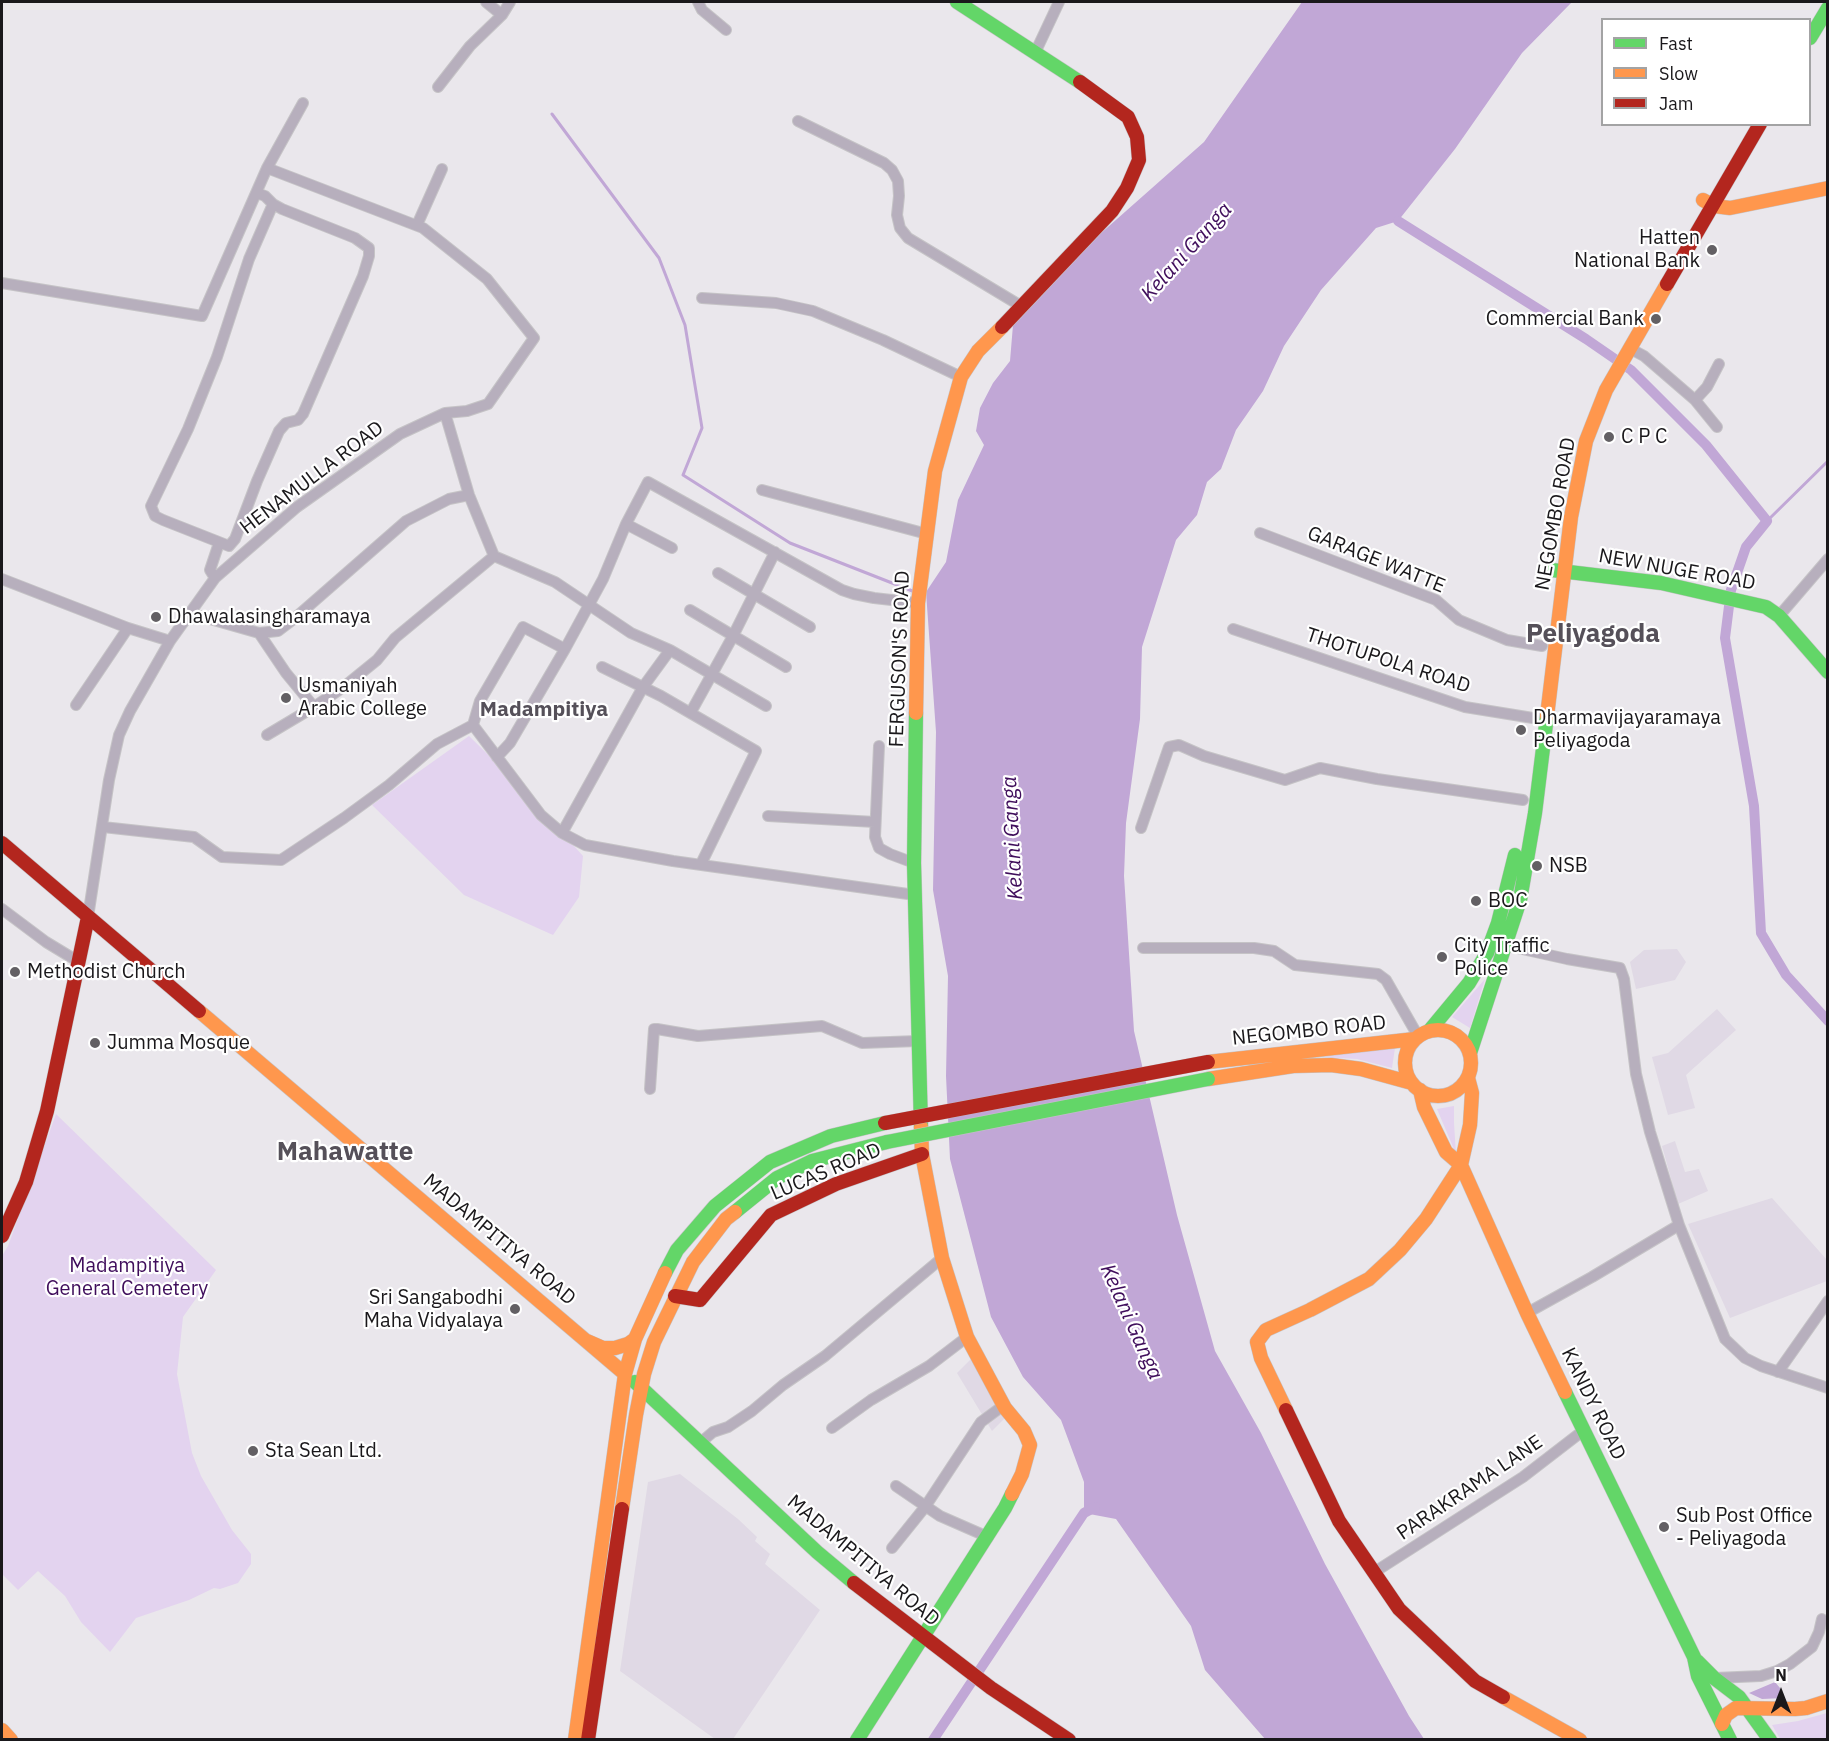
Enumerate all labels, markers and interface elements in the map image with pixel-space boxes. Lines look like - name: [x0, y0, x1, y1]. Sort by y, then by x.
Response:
- legend: [1601, 18, 1811, 126]
- text: Fast: [1659, 32, 1693, 55]
- text: Slow: [1659, 62, 1698, 85]
- text: Jam: [1659, 92, 1694, 115]
- water label: Kelani Ganga: [1136, 198, 1238, 306]
- place label: Hatten National Bank: [1574, 226, 1700, 273]
- marker: Hatten National Bank: [1705, 243, 1719, 257]
- place label: Commercial Bank: [1486, 307, 1644, 331]
- marker: Commercial Bank: [1649, 312, 1663, 326]
- street label: HENAMULLA ROAD: [236, 416, 388, 540]
- place label: C P C: [1621, 425, 1667, 449]
- marker: C P C: [1602, 430, 1616, 444]
- street label: NEGOMBO ROAD: [1531, 436, 1581, 592]
- street label: GARAGE WATTE: [1304, 521, 1448, 599]
- street label: NEW NUGE ROAD: [1597, 544, 1757, 596]
- street label: FERGUSON'S ROAD: [885, 570, 915, 748]
- place label: Dhawalasingharamaya: [168, 605, 370, 629]
- marker: Dhawalasingharamaya: [149, 610, 163, 624]
- district label: Peliyagoda: [1526, 618, 1660, 650]
- street label: THOTUPOLA ROAD: [1303, 623, 1473, 699]
- place label: Usmaniyah Arabic College: [298, 674, 427, 721]
- marker: Usmaniyah Arabic College: [279, 691, 293, 705]
- district label: Madampitiya: [480, 697, 608, 723]
- place label: Dharmavijayaramaya Peliyagoda: [1533, 706, 1721, 753]
- marker: Dharmavijayaramaya Peliyagoda: [1514, 723, 1528, 737]
- water label: Kelani Ganga: [997, 775, 1029, 901]
- place label: NSB: [1549, 854, 1588, 878]
- marker: NSB: [1530, 859, 1544, 873]
- place label: BOC: [1488, 889, 1528, 913]
- marker: BOC: [1469, 894, 1483, 908]
- place label: City Traffic Police: [1454, 934, 1549, 981]
- marker: City Traffic Police: [1435, 950, 1449, 964]
- place label: Methodist Church: [27, 960, 186, 984]
- marker: Methodist Church: [8, 965, 22, 979]
- street label: NEGOMBO ROAD: [1231, 1011, 1387, 1051]
- place label: Jumma Mosque: [107, 1031, 250, 1055]
- marker: Jumma Mosque: [88, 1036, 102, 1050]
- district label: Mahawatte: [277, 1136, 413, 1168]
- street label: LUCAS ROAD: [767, 1138, 885, 1206]
- street label: MADAMPITIYA ROAD: [418, 1169, 580, 1311]
- park label: Madampitiya General Cemetery: [46, 1254, 208, 1301]
- water label: Kelani Ganga: [1094, 1260, 1168, 1384]
- place label: Sri Sangabodhi Maha Vidyalaya: [364, 1286, 503, 1333]
- marker: Sri Sangabodhi Maha Vidyalaya: [508, 1302, 522, 1316]
- street label: KANDY ROAD: [1556, 1344, 1630, 1464]
- street label: PARAKRAMA LANE: [1393, 1430, 1547, 1546]
- place label: Sta Sean Ltd.: [265, 1439, 382, 1463]
- marker: Sta Sean Ltd.: [246, 1444, 260, 1458]
- street label: MADAMPITIYA ROAD: [782, 1490, 944, 1632]
- place label: Sub Post Office - Peliyagoda: [1676, 1504, 1812, 1551]
- marker: Sub Post Office - Peliyagoda: [1657, 1520, 1671, 1534]
- north arrow: [1751, 1663, 1811, 1723]
- text: N: [1775, 1665, 1787, 1685]

